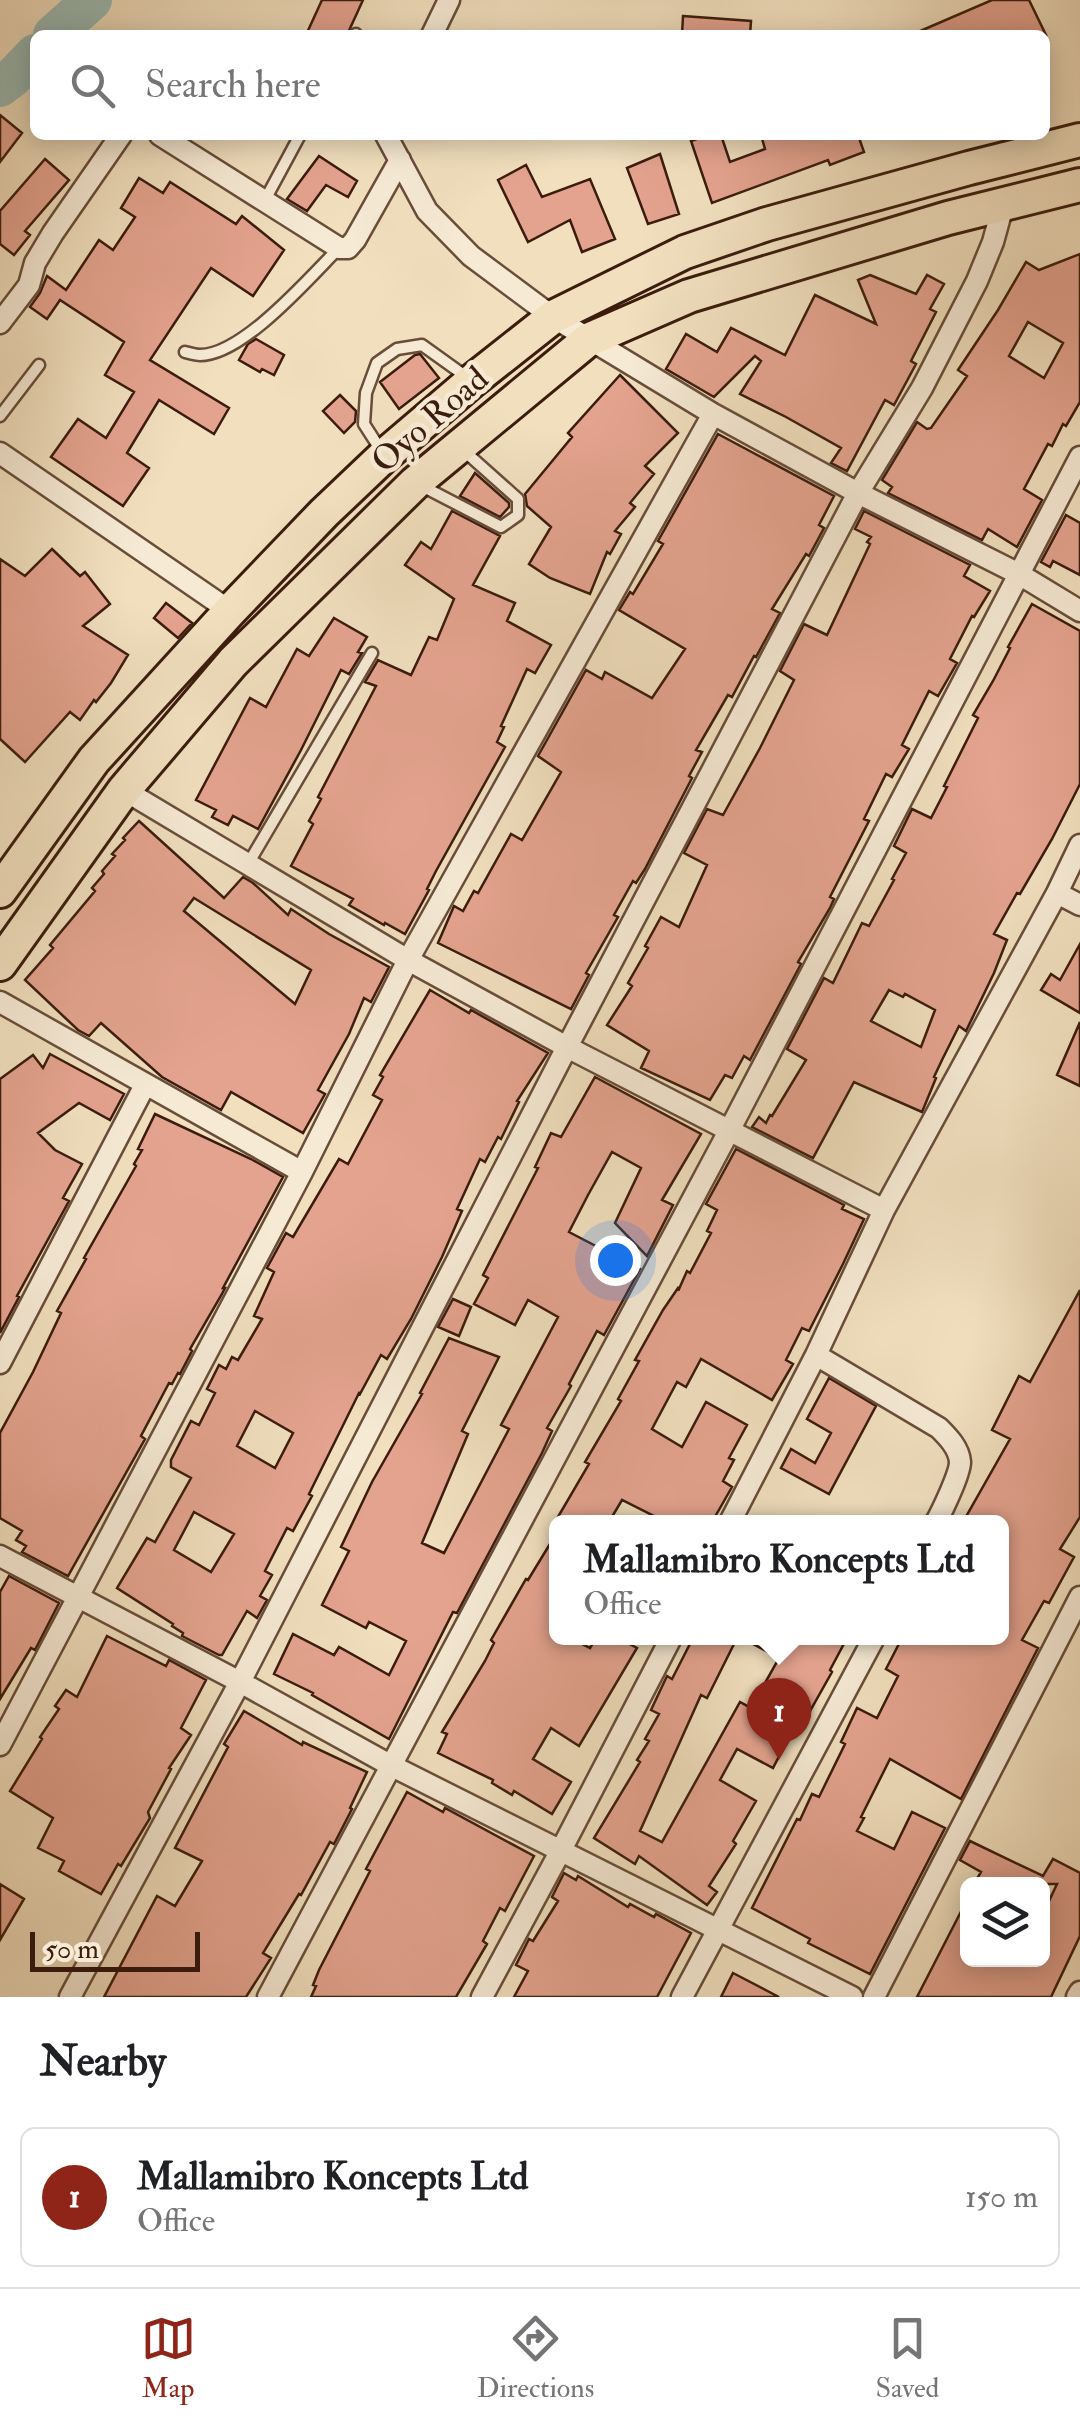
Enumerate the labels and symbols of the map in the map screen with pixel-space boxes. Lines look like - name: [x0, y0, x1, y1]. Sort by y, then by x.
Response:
- street label: Oyo Road: [362, 357, 498, 483]
- your location: [590, 1235, 641, 1286]
- pin: 1: [746, 1678, 812, 1760]
- scale bar: [30, 1927, 200, 1972]

